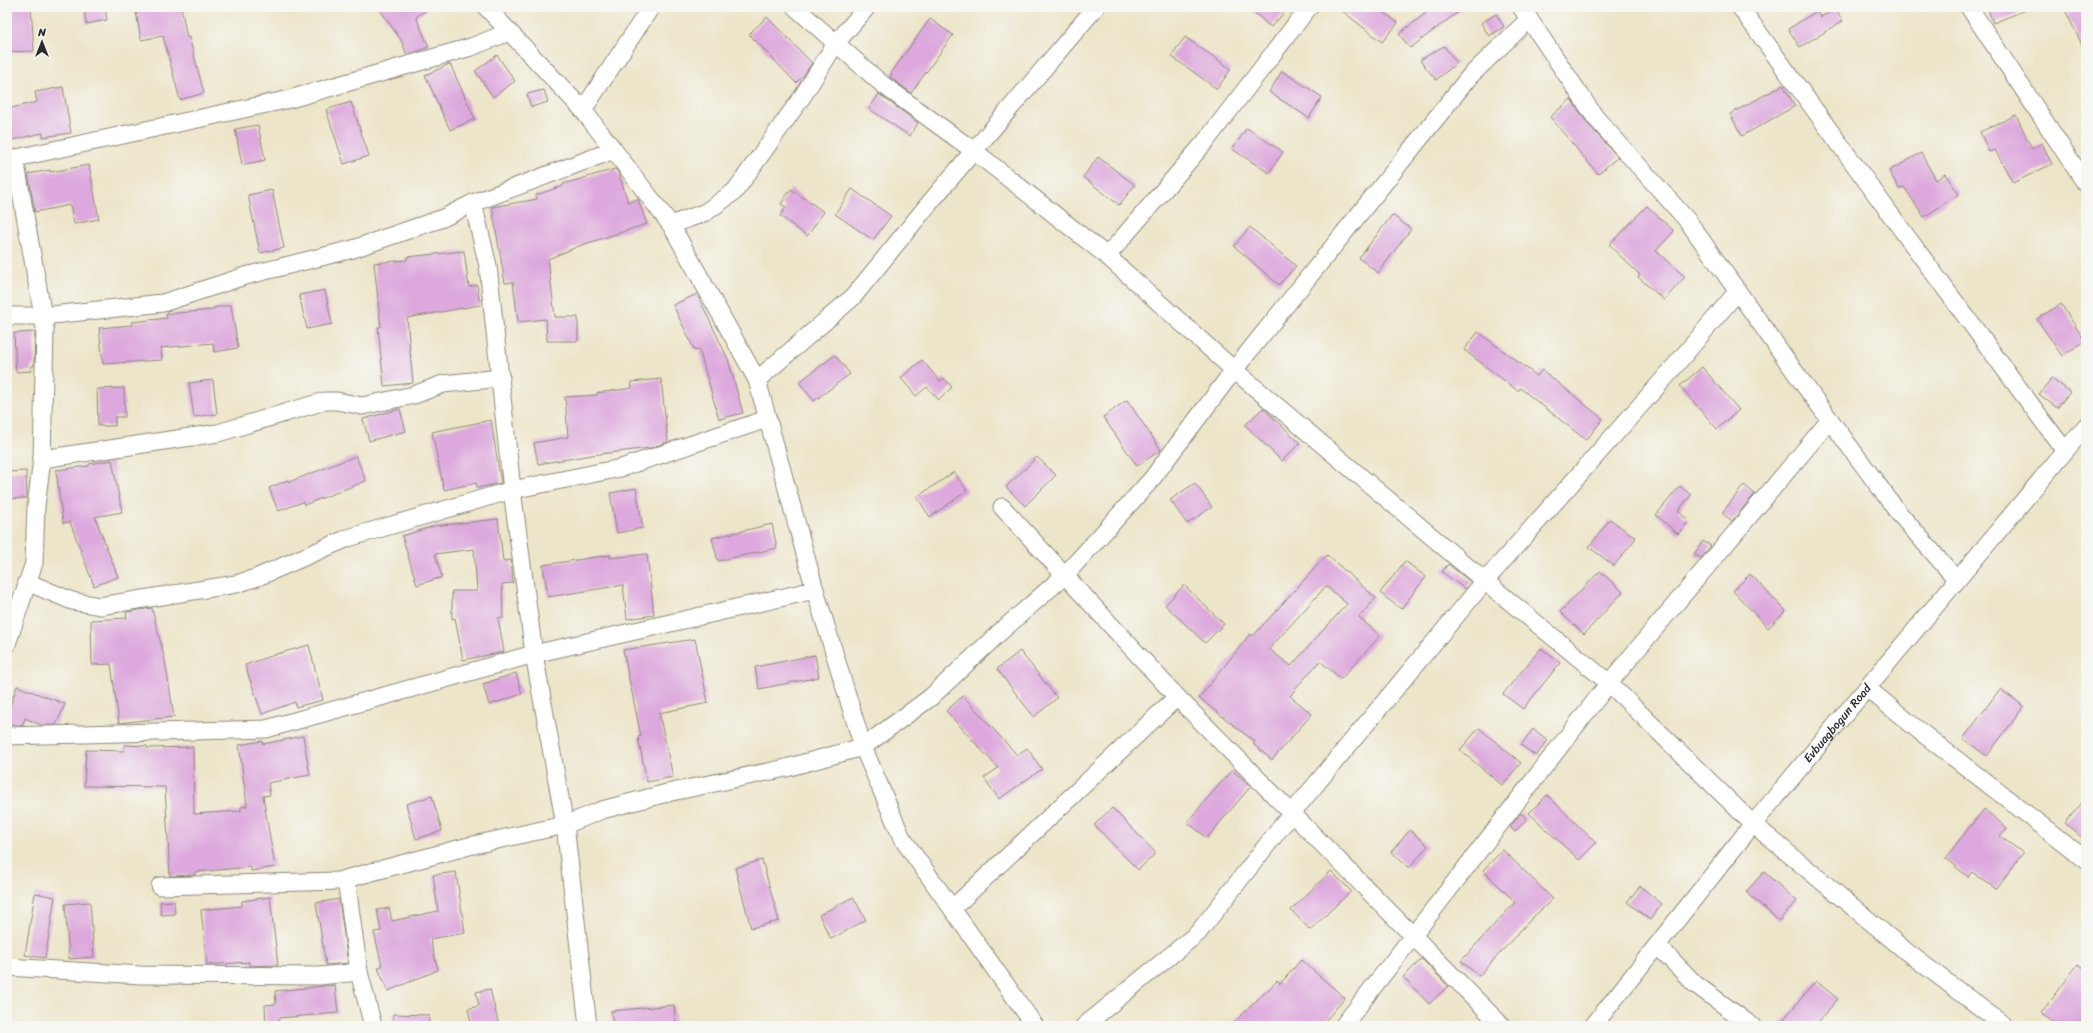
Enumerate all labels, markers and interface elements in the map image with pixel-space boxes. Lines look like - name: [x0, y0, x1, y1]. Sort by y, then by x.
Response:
- north arrow: [22, 22, 62, 62]
- text: N: [37, 23, 46, 42]
- street label: Evbuagbogun Road: [1797, 677, 1878, 768]

